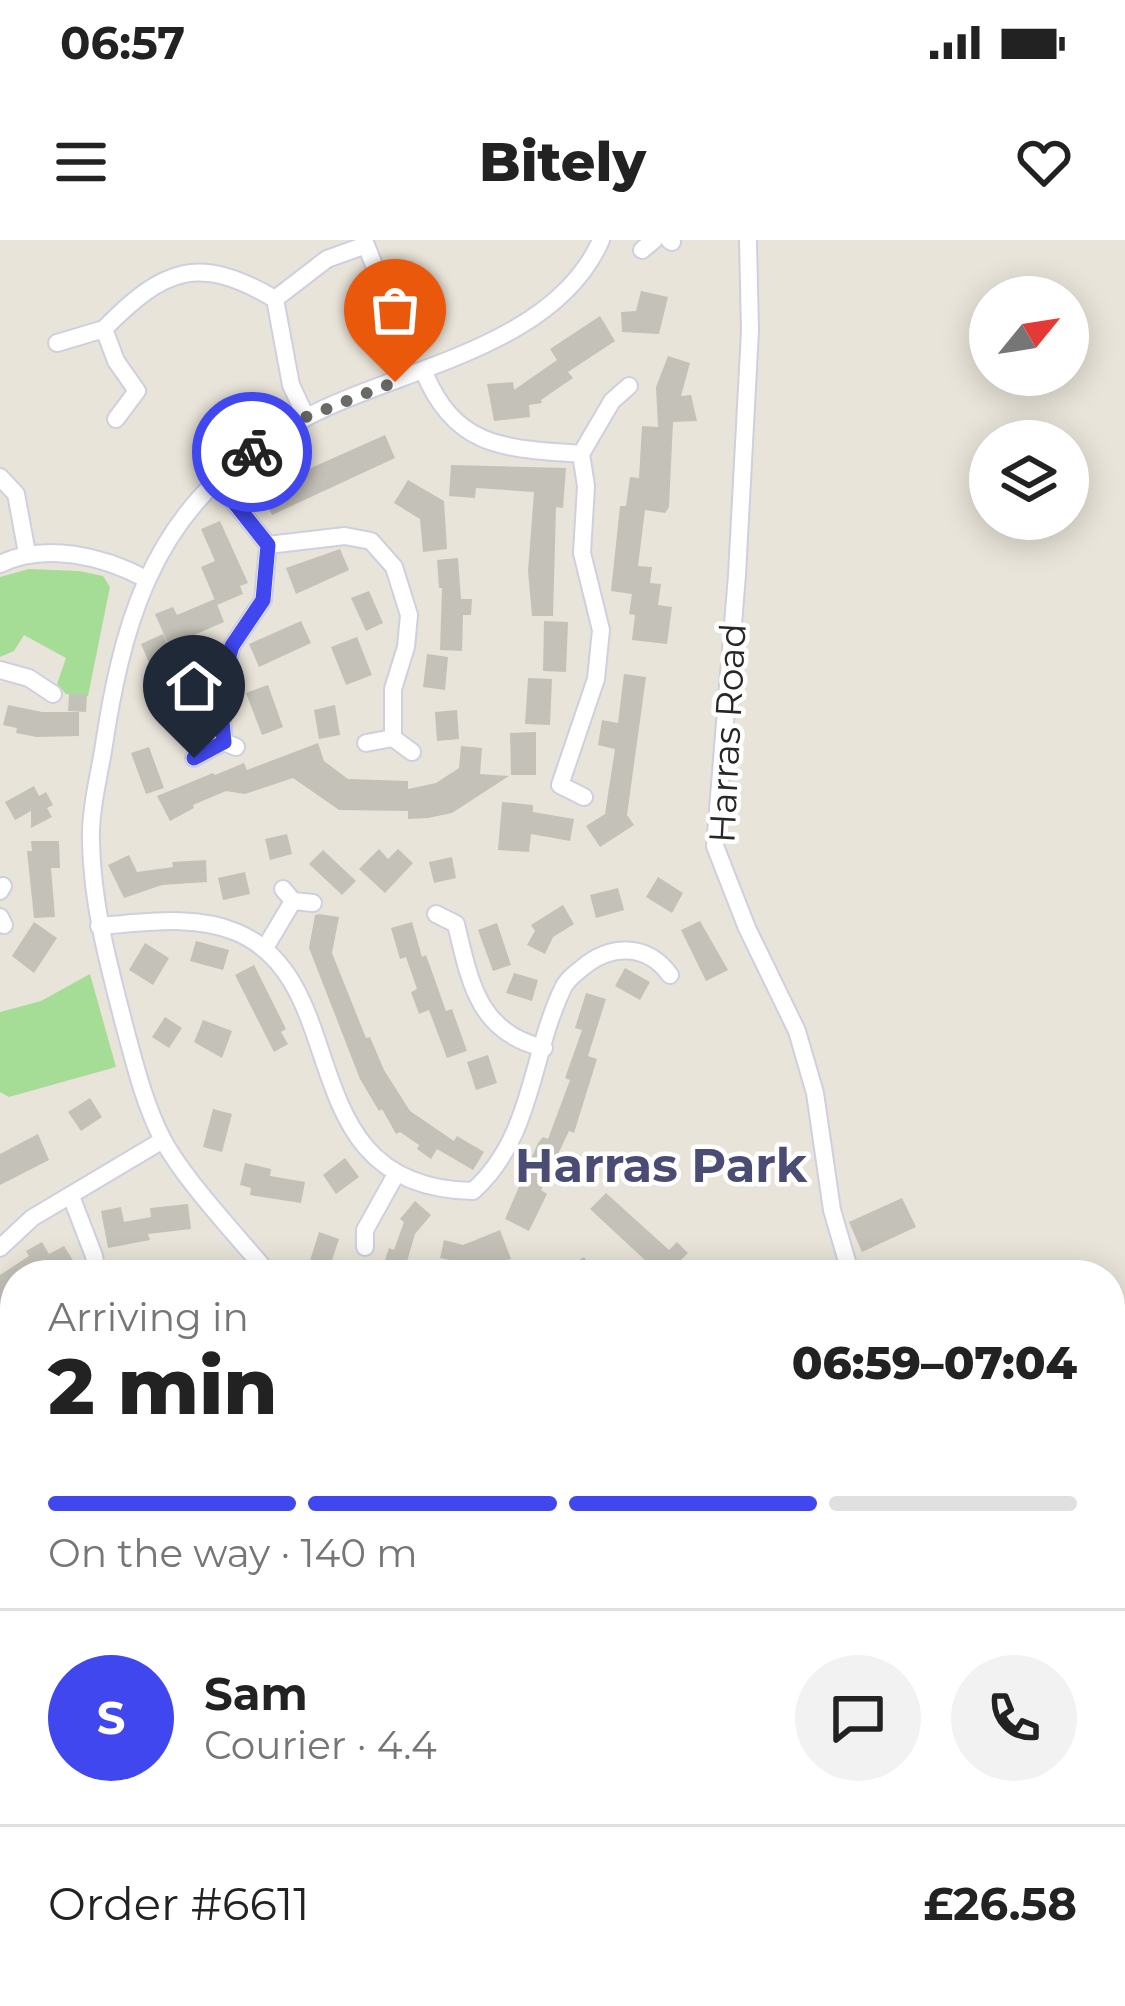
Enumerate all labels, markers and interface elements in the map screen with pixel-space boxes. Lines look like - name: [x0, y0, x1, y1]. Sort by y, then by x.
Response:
- text: 06:57: [60, 15, 185, 70]
- icon: menu: [48, 129, 114, 195]
- text: Bitely: [479, 129, 646, 195]
- icon: heart: [1011, 129, 1077, 195]
- pin: [344, 259, 446, 382]
- north arrow: [969, 276, 1089, 396]
- map controls: [969, 276, 1089, 540]
- icon: bag: [362, 277, 428, 343]
- courier: [192, 392, 312, 512]
- icon: bike: [219, 419, 285, 485]
- button: layers: [969, 420, 1089, 540]
- street label: Harras Road: [699, 622, 755, 844]
- pin: [143, 635, 245, 758]
- icon: home: [161, 653, 227, 719]
- district label: Harras Park: [515, 1136, 808, 1194]
- text: Arriving in: [48, 1293, 249, 1341]
- text: 06:59–07:04: [792, 1335, 1077, 1390]
- text: 2 min: [48, 1338, 278, 1434]
- text: On the way · 140 m: [48, 1529, 418, 1577]
- button: chat: [795, 1655, 921, 1781]
- button: phone: [951, 1655, 1077, 1781]
- text: Sam: [204, 1666, 308, 1721]
- text: S: [97, 1690, 125, 1745]
- text: Courier · 4.4: [204, 1721, 437, 1769]
- text: Order #6611: [48, 1876, 309, 1931]
- text: £26.58: [923, 1876, 1077, 1931]

